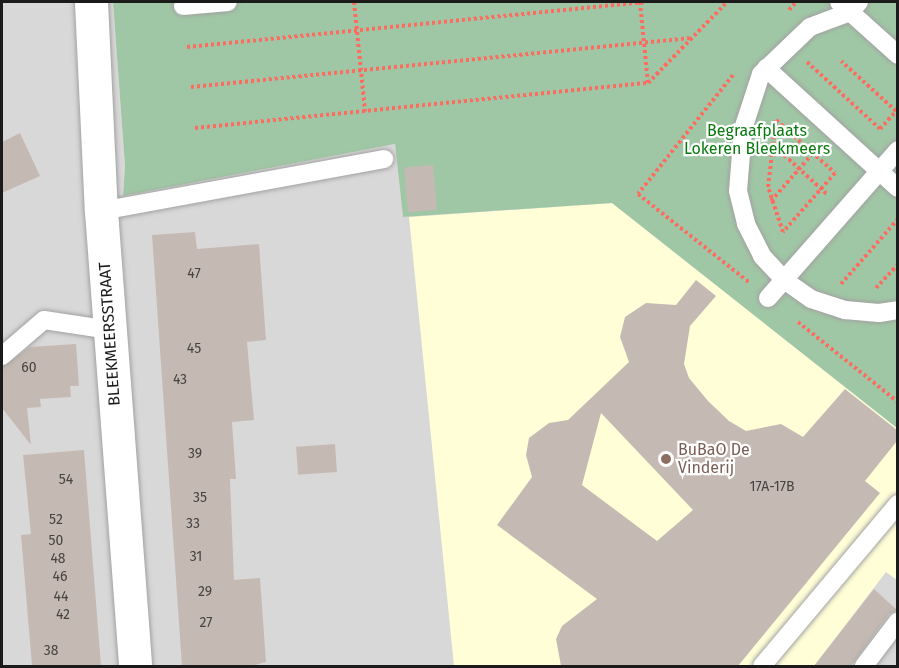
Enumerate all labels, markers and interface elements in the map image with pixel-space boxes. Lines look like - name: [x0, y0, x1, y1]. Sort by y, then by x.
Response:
- park label: Begraafplaats Lokeren Bleekmeers: [684, 121, 830, 159]
- street label: BLEEKMEERSSTRAAT: [95, 261, 125, 407]
- house number: 47: [187, 266, 201, 282]
- house number: 45: [187, 341, 201, 357]
- house number: 60: [21, 360, 37, 376]
- house number: 43: [173, 372, 187, 388]
- place label: BuBaO De Vinderij: [678, 440, 750, 478]
- house number: 39: [188, 446, 202, 462]
- marker: BuBaO De Vinderij: [659, 452, 673, 466]
- house number: 54: [59, 472, 73, 488]
- house number: 17A-17B: [749, 479, 795, 495]
- house number: 35: [193, 490, 207, 506]
- house number: 52: [49, 512, 63, 528]
- house number: 33: [186, 516, 200, 532]
- house number: 50: [49, 533, 63, 549]
- house number: 31: [190, 549, 202, 565]
- house number: 48: [50, 551, 66, 567]
- house number: 46: [53, 569, 67, 585]
- house number: 29: [198, 584, 212, 600]
- house number: 44: [54, 589, 68, 605]
- house number: 42: [56, 607, 70, 623]
- house number: 27: [199, 615, 213, 631]
- house number: 38: [44, 643, 58, 659]

